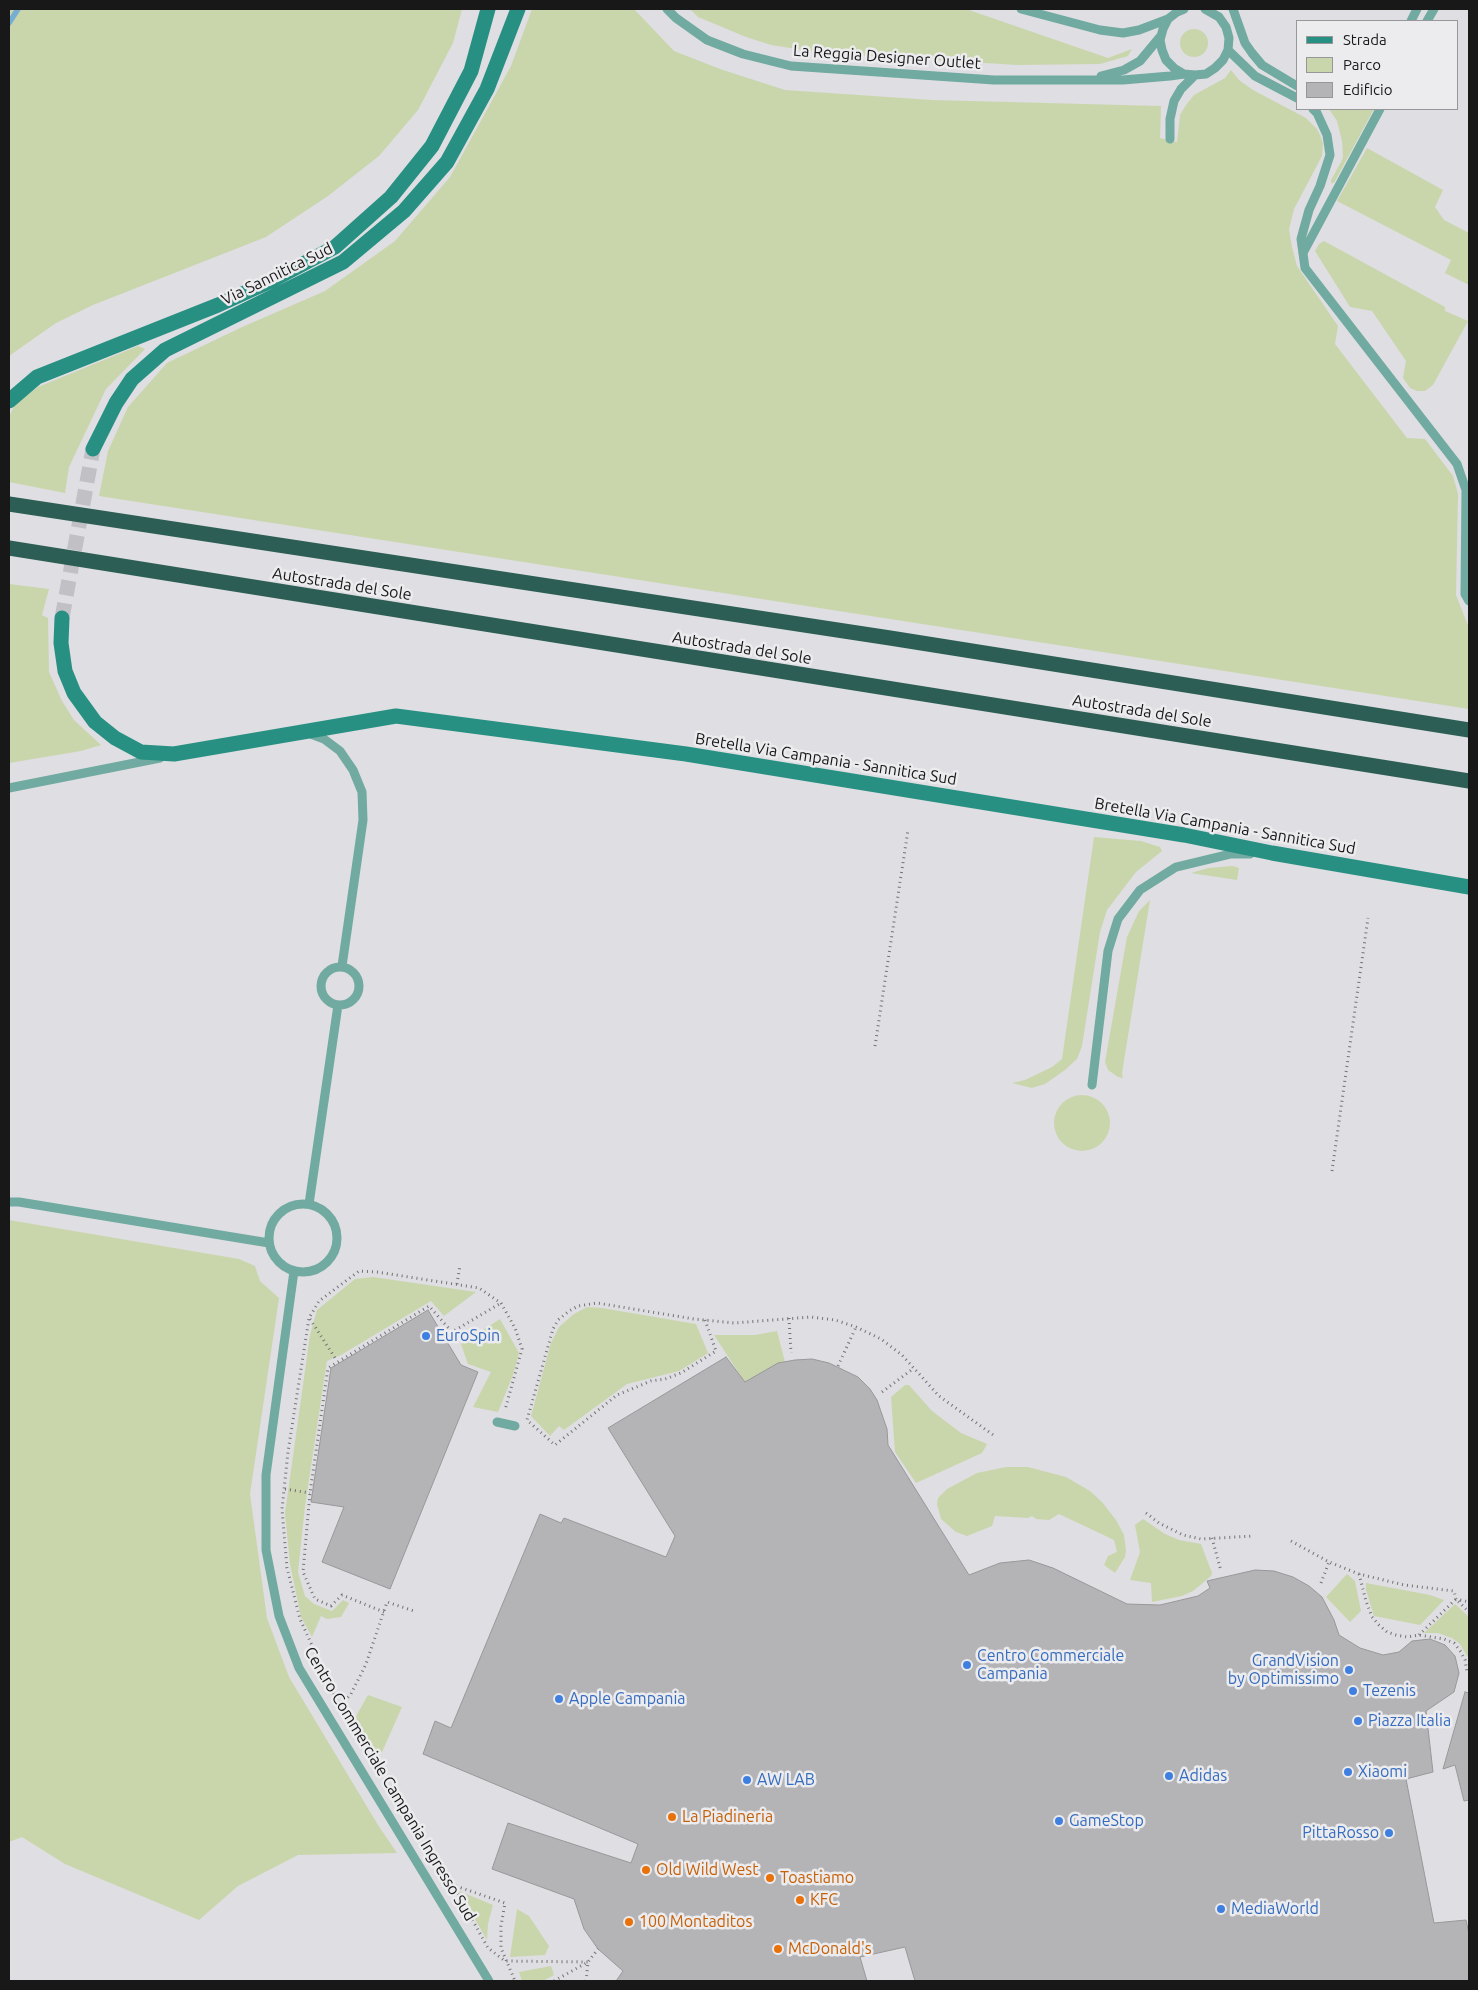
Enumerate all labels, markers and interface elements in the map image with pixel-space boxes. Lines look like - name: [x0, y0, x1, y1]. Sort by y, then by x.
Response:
- legend: [1296, 20, 1458, 110]
- text: Strada: [1343, 31, 1387, 48]
- street label: La Reggia Designer Outlet: [793, 41, 981, 73]
- text: Parco: [1343, 56, 1381, 73]
- text: Edificio: [1343, 81, 1392, 98]
- street label: Via Sannitica Sud: [218, 239, 336, 309]
- street label: Autostrada del Sole: [271, 564, 413, 604]
- street label: Autostrada del Sole: [671, 628, 813, 668]
- street label: Autostrada del Sole: [1071, 691, 1213, 731]
- street label: Bretella Via Campania - Sannitica Sud: [694, 729, 958, 789]
- street label: Bretella Via Campania - Sannitica Sud: [1093, 794, 1357, 858]
- place label: EuroSpin: [436, 1326, 500, 1346]
- marker: EuroSpin: [420, 1330, 432, 1342]
- street label: Centro Commerciale Campania Ingresso Sud: [300, 1643, 480, 1925]
- place label: Centro Commerciale Campania: [977, 1646, 1124, 1684]
- place label: GrandVision by Optimissimo: [1228, 1651, 1339, 1689]
- marker: Centro Commerciale Campania: [961, 1659, 973, 1671]
- marker: GrandVision by Optimissimo: [1343, 1664, 1355, 1676]
- place label: Tezenis: [1363, 1681, 1416, 1701]
- marker: Tezenis: [1347, 1685, 1359, 1697]
- place label: Apple Campania: [569, 1689, 685, 1709]
- marker: Apple Campania: [553, 1693, 565, 1705]
- place label: Piazza Italia: [1368, 1711, 1451, 1731]
- marker: Piazza Italia: [1352, 1715, 1364, 1727]
- place label: Xiaomi: [1358, 1762, 1407, 1782]
- place label: Adidas: [1179, 1766, 1227, 1786]
- marker: Xiaomi: [1342, 1766, 1354, 1778]
- place label: AW LAB: [757, 1770, 815, 1790]
- marker: Adidas: [1163, 1770, 1175, 1782]
- marker: AW LAB: [741, 1774, 753, 1786]
- place label: La Piadineria: [682, 1807, 773, 1827]
- marker: La Piadineria: [666, 1811, 678, 1823]
- place label: GameStop: [1069, 1811, 1144, 1831]
- marker: GameStop: [1053, 1815, 1065, 1827]
- place label: PittaRosso: [1302, 1823, 1379, 1843]
- marker: PittaRosso: [1383, 1827, 1395, 1839]
- place label: Old Wild West: [656, 1860, 758, 1880]
- marker: Old Wild West: [640, 1864, 652, 1876]
- place label: Toastiamo: [780, 1868, 854, 1888]
- marker: Toastiamo: [764, 1872, 776, 1884]
- place label: KFC: [810, 1890, 838, 1910]
- marker: KFC: [794, 1894, 806, 1906]
- place label: MediaWorld: [1231, 1899, 1319, 1919]
- marker: MediaWorld: [1215, 1903, 1227, 1915]
- place label: 100 Montaditos: [639, 1912, 752, 1932]
- marker: 100 Montaditos: [623, 1916, 635, 1928]
- place label: McDonald's: [788, 1939, 872, 1959]
- marker: McDonald's: [772, 1943, 784, 1955]

